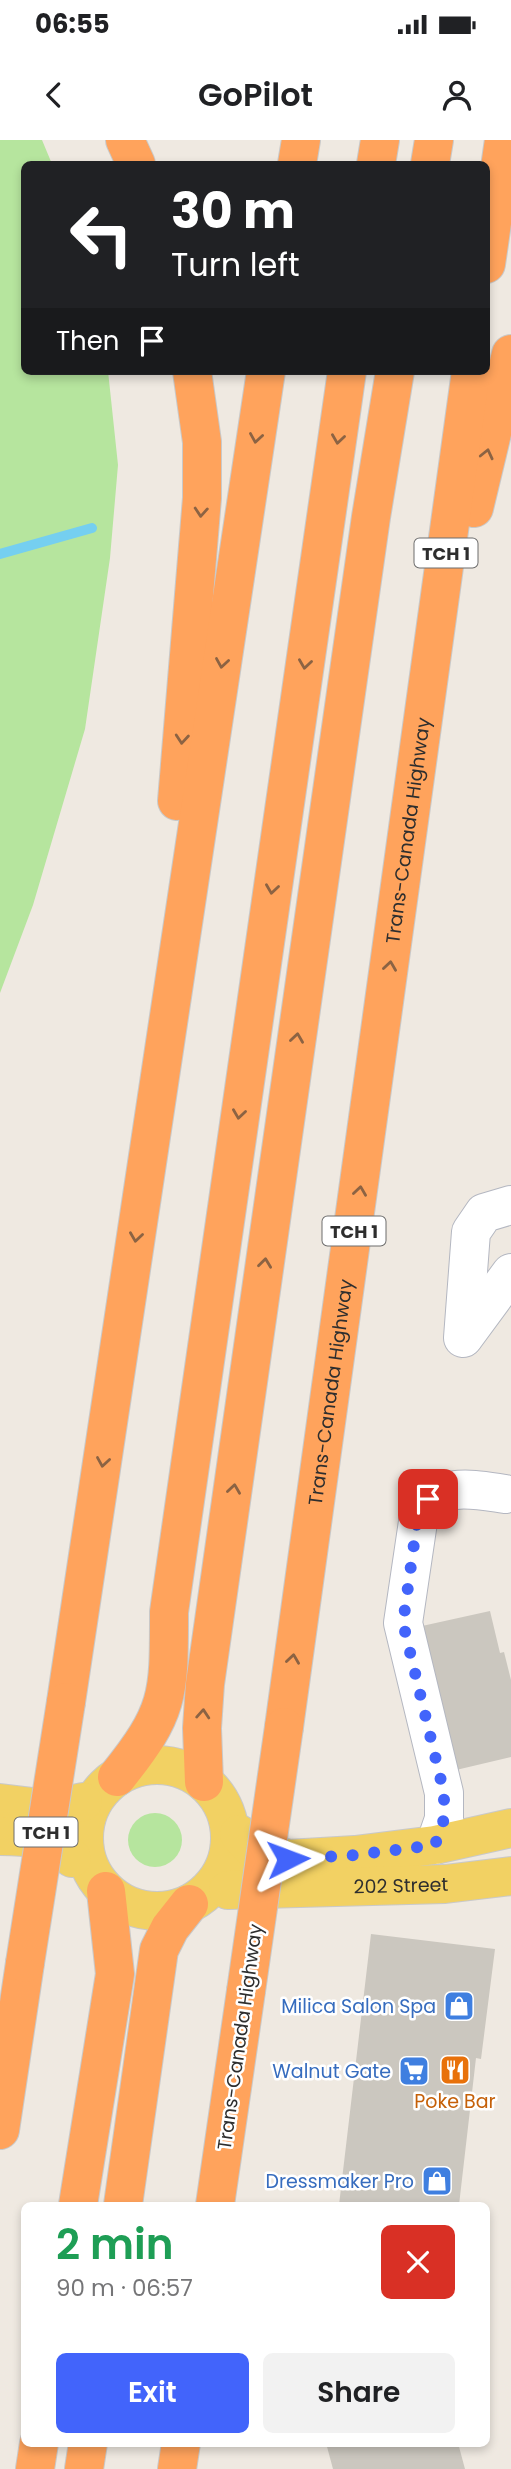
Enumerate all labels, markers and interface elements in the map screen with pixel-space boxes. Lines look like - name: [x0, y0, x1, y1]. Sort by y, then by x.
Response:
- text: 06:55: [35, 6, 110, 42]
- text: GoPilot: [198, 72, 313, 117]
- icon: back: [35, 76, 73, 114]
- icon: person: [438, 76, 476, 114]
- text: 30 m: [171, 177, 295, 245]
- icon: left: [56, 189, 147, 280]
- text: Turn left: [171, 242, 300, 287]
- icon: arrive: [133, 322, 171, 360]
- text: Then: [56, 323, 119, 359]
- one-way arrow: [248, 433, 263, 444]
- one-way arrow: [330, 433, 345, 444]
- one-way arrow: [479, 448, 494, 460]
- one-way arrow: [194, 507, 209, 518]
- road number: TCH 1: [414, 538, 478, 568]
- one-way arrow: [215, 658, 230, 669]
- one-way arrow: [298, 658, 313, 670]
- street label: Trans-Canada Highway: [379, 715, 437, 945]
- one-way arrow: [175, 733, 190, 744]
- one-way arrow: [265, 883, 280, 895]
- one-way arrow: [382, 960, 397, 972]
- one-way arrow: [289, 1032, 304, 1044]
- one-way arrow: [231, 1108, 246, 1120]
- one-way arrow: [352, 1186, 367, 1197]
- road number: TCH 1: [322, 1216, 386, 1246]
- one-way arrow: [129, 1231, 144, 1243]
- one-way arrow: [258, 1258, 273, 1269]
- street label: Trans-Canada Highway: [301, 1277, 359, 1507]
- one-way arrow: [96, 1456, 111, 1468]
- pin: [398, 1469, 458, 1529]
- icon: arrive: [409, 1480, 447, 1518]
- one-way arrow: [226, 1483, 241, 1495]
- one-way arrow: [286, 1653, 301, 1665]
- one-way arrow: [195, 1708, 210, 1719]
- road number: TCH 1: [14, 1818, 78, 1847]
- position arrow: [251, 1822, 325, 1896]
- street label: 202 Street: [353, 1870, 449, 1900]
- street label: Trans-Canada Highway: [211, 1922, 269, 2152]
- shop icon: Milica Salon Spa: [442, 1989, 476, 2023]
- place label: Milica Salon Spa: [281, 1993, 436, 2020]
- restaurant icon: Poke Bar: [438, 2053, 472, 2087]
- supermarket icon: Walnut Gate: [397, 2054, 431, 2088]
- place label: Walnut Gate: [272, 2058, 391, 2085]
- place label: Poke Bar: [414, 2088, 496, 2115]
- shop icon: Dressmaker Pro: [420, 2164, 454, 2198]
- place label: Dressmaker Pro: [265, 2168, 414, 2195]
- text: 2 min: [56, 2215, 174, 2274]
- button: close: [381, 2225, 455, 2299]
- text: 90 m · 06:57: [56, 2272, 193, 2304]
- button: Exit: [56, 2353, 249, 2433]
- button: Share: [263, 2353, 455, 2433]

